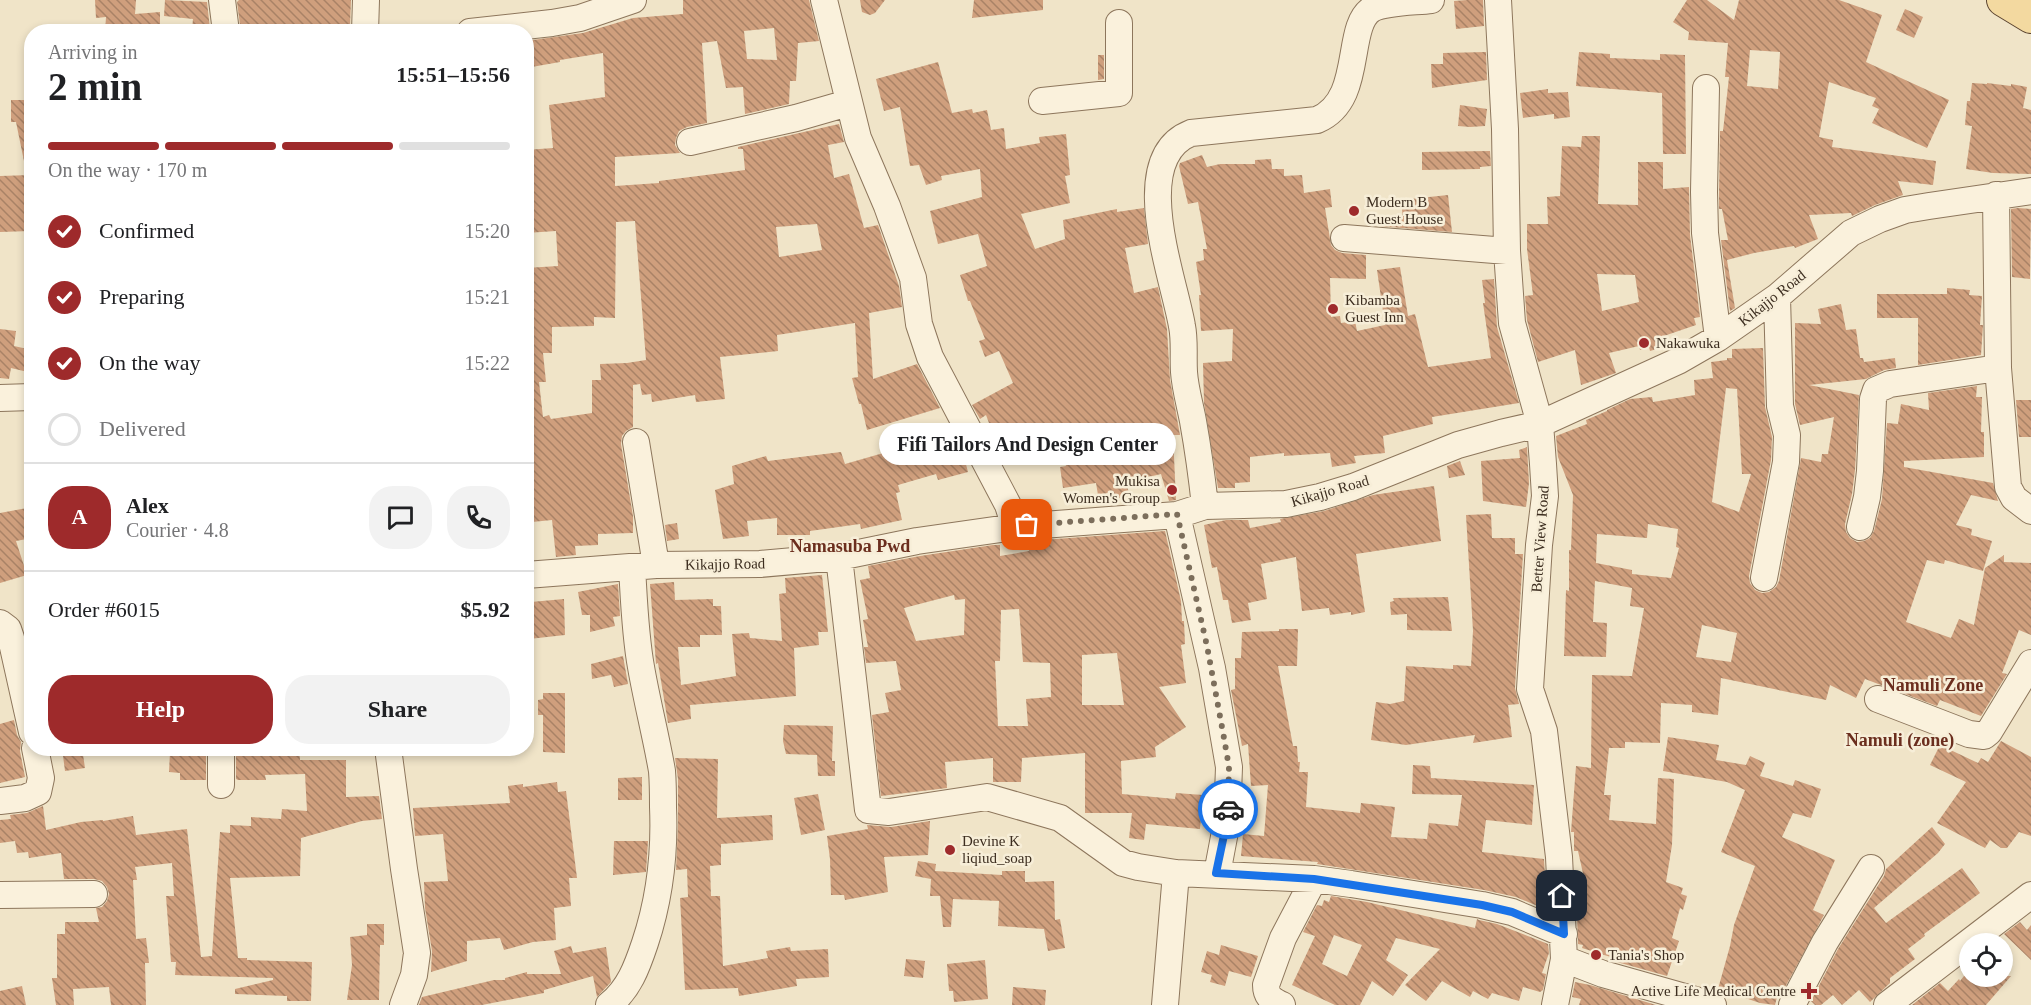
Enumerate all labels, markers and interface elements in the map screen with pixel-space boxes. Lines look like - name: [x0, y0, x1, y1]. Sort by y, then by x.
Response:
- text: Arriving in: [48, 41, 137, 63]
- text: 15:51–15:56: [396, 62, 510, 87]
- text: 2 min: [48, 65, 142, 108]
- text: On the way · 170 m: [48, 159, 207, 181]
- place label: Modern B Guest House: [1366, 194, 1443, 227]
- marker: Modern B Guest House: [1347, 204, 1361, 218]
- icon: check: [48, 215, 81, 248]
- text: Confirmed: [99, 218, 194, 243]
- text: 15:20: [464, 220, 510, 242]
- street label: Kikajjo Road: [1735, 267, 1809, 329]
- icon: check: [48, 281, 81, 314]
- text: Preparing: [99, 284, 185, 309]
- text: 15:21: [464, 286, 510, 308]
- place label: Kibamba Guest Inn: [1345, 292, 1404, 325]
- marker: Kibamba Guest Inn: [1326, 302, 1340, 316]
- place label: Nakawuka: [1656, 335, 1720, 351]
- marker: Nakawuka: [1637, 336, 1651, 350]
- icon: check: [48, 347, 81, 380]
- text: On the way: [99, 350, 200, 375]
- text: 15:22: [464, 352, 510, 374]
- text: Delivered: [99, 416, 186, 441]
- callout: Fifi Tailors And Design Center: [878, 423, 1176, 465]
- text: Fifi Tailors And Design Center: [897, 433, 1158, 455]
- street label: Kikajjo Road: [1289, 472, 1371, 510]
- place label: Mukisa Women's Group: [1063, 473, 1160, 506]
- marker: Mukisa Women's Group: [1165, 483, 1179, 497]
- street label: Better View Road: [1528, 485, 1552, 593]
- button: chat: [369, 486, 432, 549]
- button: phone: [447, 486, 510, 549]
- text: Alex: [126, 493, 169, 518]
- pin: [1001, 499, 1052, 550]
- text: A: [72, 504, 87, 529]
- icon: bag: [1010, 508, 1043, 541]
- text: Courier · 4.8: [126, 519, 229, 541]
- district label: Namasuba Pwd: [790, 536, 910, 556]
- street label: Kikajjo Road: [685, 555, 766, 573]
- text: Order #6015: [48, 597, 160, 622]
- text: $5.92: [461, 597, 510, 622]
- button: Help: [48, 675, 273, 744]
- button: Share: [285, 675, 510, 744]
- district label: Namuli Zone: [1883, 675, 1983, 695]
- district label: Namuli (zone): [1846, 730, 1954, 751]
- courier: [1198, 779, 1258, 839]
- icon: car: [1212, 793, 1245, 826]
- place label: Devine K liqiud_soap: [962, 833, 1032, 866]
- marker: Devine K liqiud_soap: [943, 843, 957, 857]
- pin: [1536, 870, 1587, 921]
- icon: home: [1545, 879, 1578, 912]
- map controls: [1959, 933, 2013, 987]
- button: locate: [1959, 933, 2013, 987]
- place label: Tania's Shop: [1608, 947, 1684, 963]
- marker: Tania's Shop: [1589, 948, 1603, 962]
- marker: Active Life Medical Centre: [1800, 982, 1818, 1000]
- place label: Active Life Medical Centre: [1631, 983, 1796, 999]

